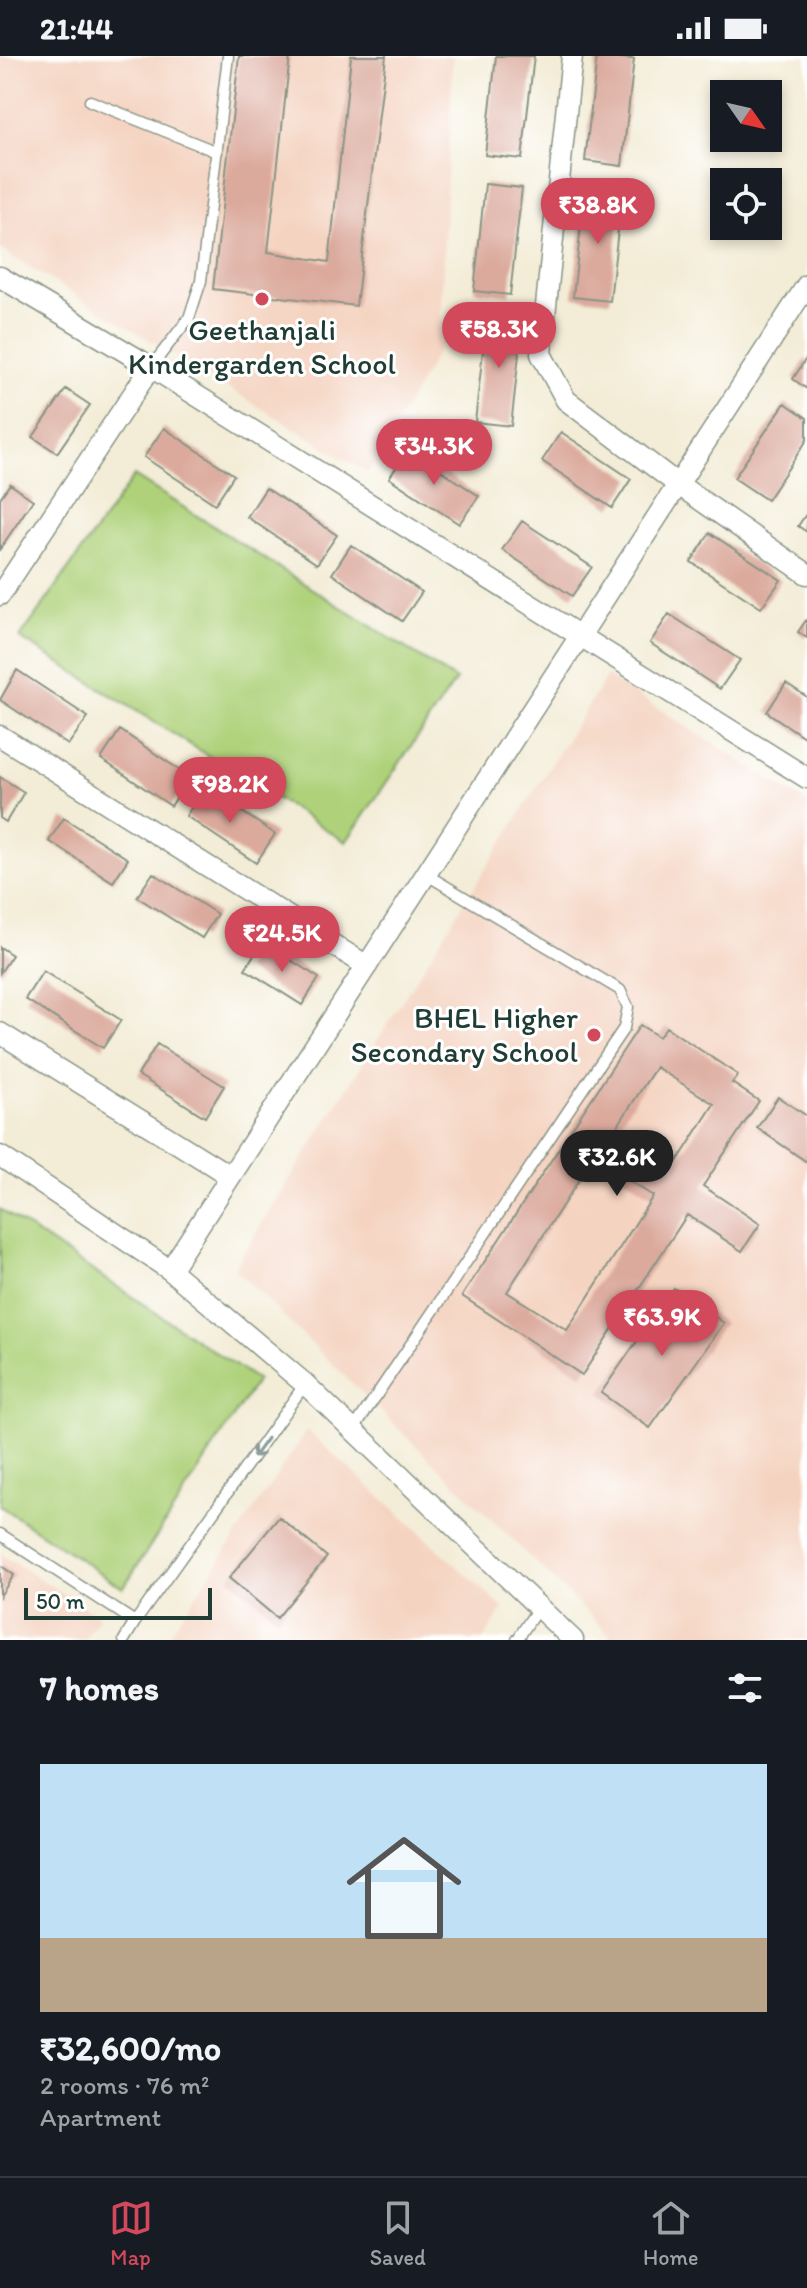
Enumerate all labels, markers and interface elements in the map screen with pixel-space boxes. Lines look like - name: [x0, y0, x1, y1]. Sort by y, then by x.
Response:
- text: 21:44: [40, 10, 113, 47]
- north arrow: [710, 80, 782, 152]
- map controls: [710, 80, 782, 240]
- button: locate: [710, 168, 782, 240]
- pin: ₹38.8K: [533, 178, 663, 246]
- text: ₹38.8K: [559, 188, 637, 220]
- marker: Geethanjali Kindergarden School: [253, 290, 271, 308]
- pin: ₹58.3K: [434, 302, 564, 370]
- place label: Geethanjali Kindergarden School: [128, 311, 397, 382]
- text: ₹58.3K: [460, 312, 538, 344]
- pin: ₹34.3K: [369, 419, 499, 487]
- text: ₹34.3K: [394, 429, 474, 461]
- pin: ₹98.2K: [165, 757, 295, 825]
- text: ₹98.2K: [191, 767, 269, 799]
- pin: ₹24.5K: [217, 906, 347, 974]
- text: ₹24.5K: [243, 916, 321, 948]
- place label: BHEL Higher Secondary School: [351, 999, 579, 1070]
- marker: BHEL Higher Secondary School: [585, 1026, 603, 1044]
- pin: ₹32.6K: [552, 1130, 682, 1198]
- text: ₹32.6K: [578, 1140, 656, 1172]
- pin: ₹63.9K: [597, 1290, 727, 1358]
- text: ₹63.9K: [623, 1300, 701, 1332]
- one-way arrow: [252, 1437, 269, 1458]
- scale bar: [24, 1584, 212, 1620]
- text: 50 m: [36, 1588, 85, 1615]
- icon: filters: [723, 1666, 767, 1710]
- text: 7 homes: [40, 1668, 159, 1709]
- icon: home: [332, 1816, 476, 1960]
- text: ₹32,600/mo: [40, 2028, 221, 2069]
- text: 2 rooms · 76 m²: [40, 2069, 209, 2101]
- text: Apartment: [40, 2101, 161, 2133]
- tab: Map: [109, 2196, 153, 2271]
- tab: Saved: [370, 2196, 426, 2271]
- tab: Home: [643, 2196, 698, 2271]

